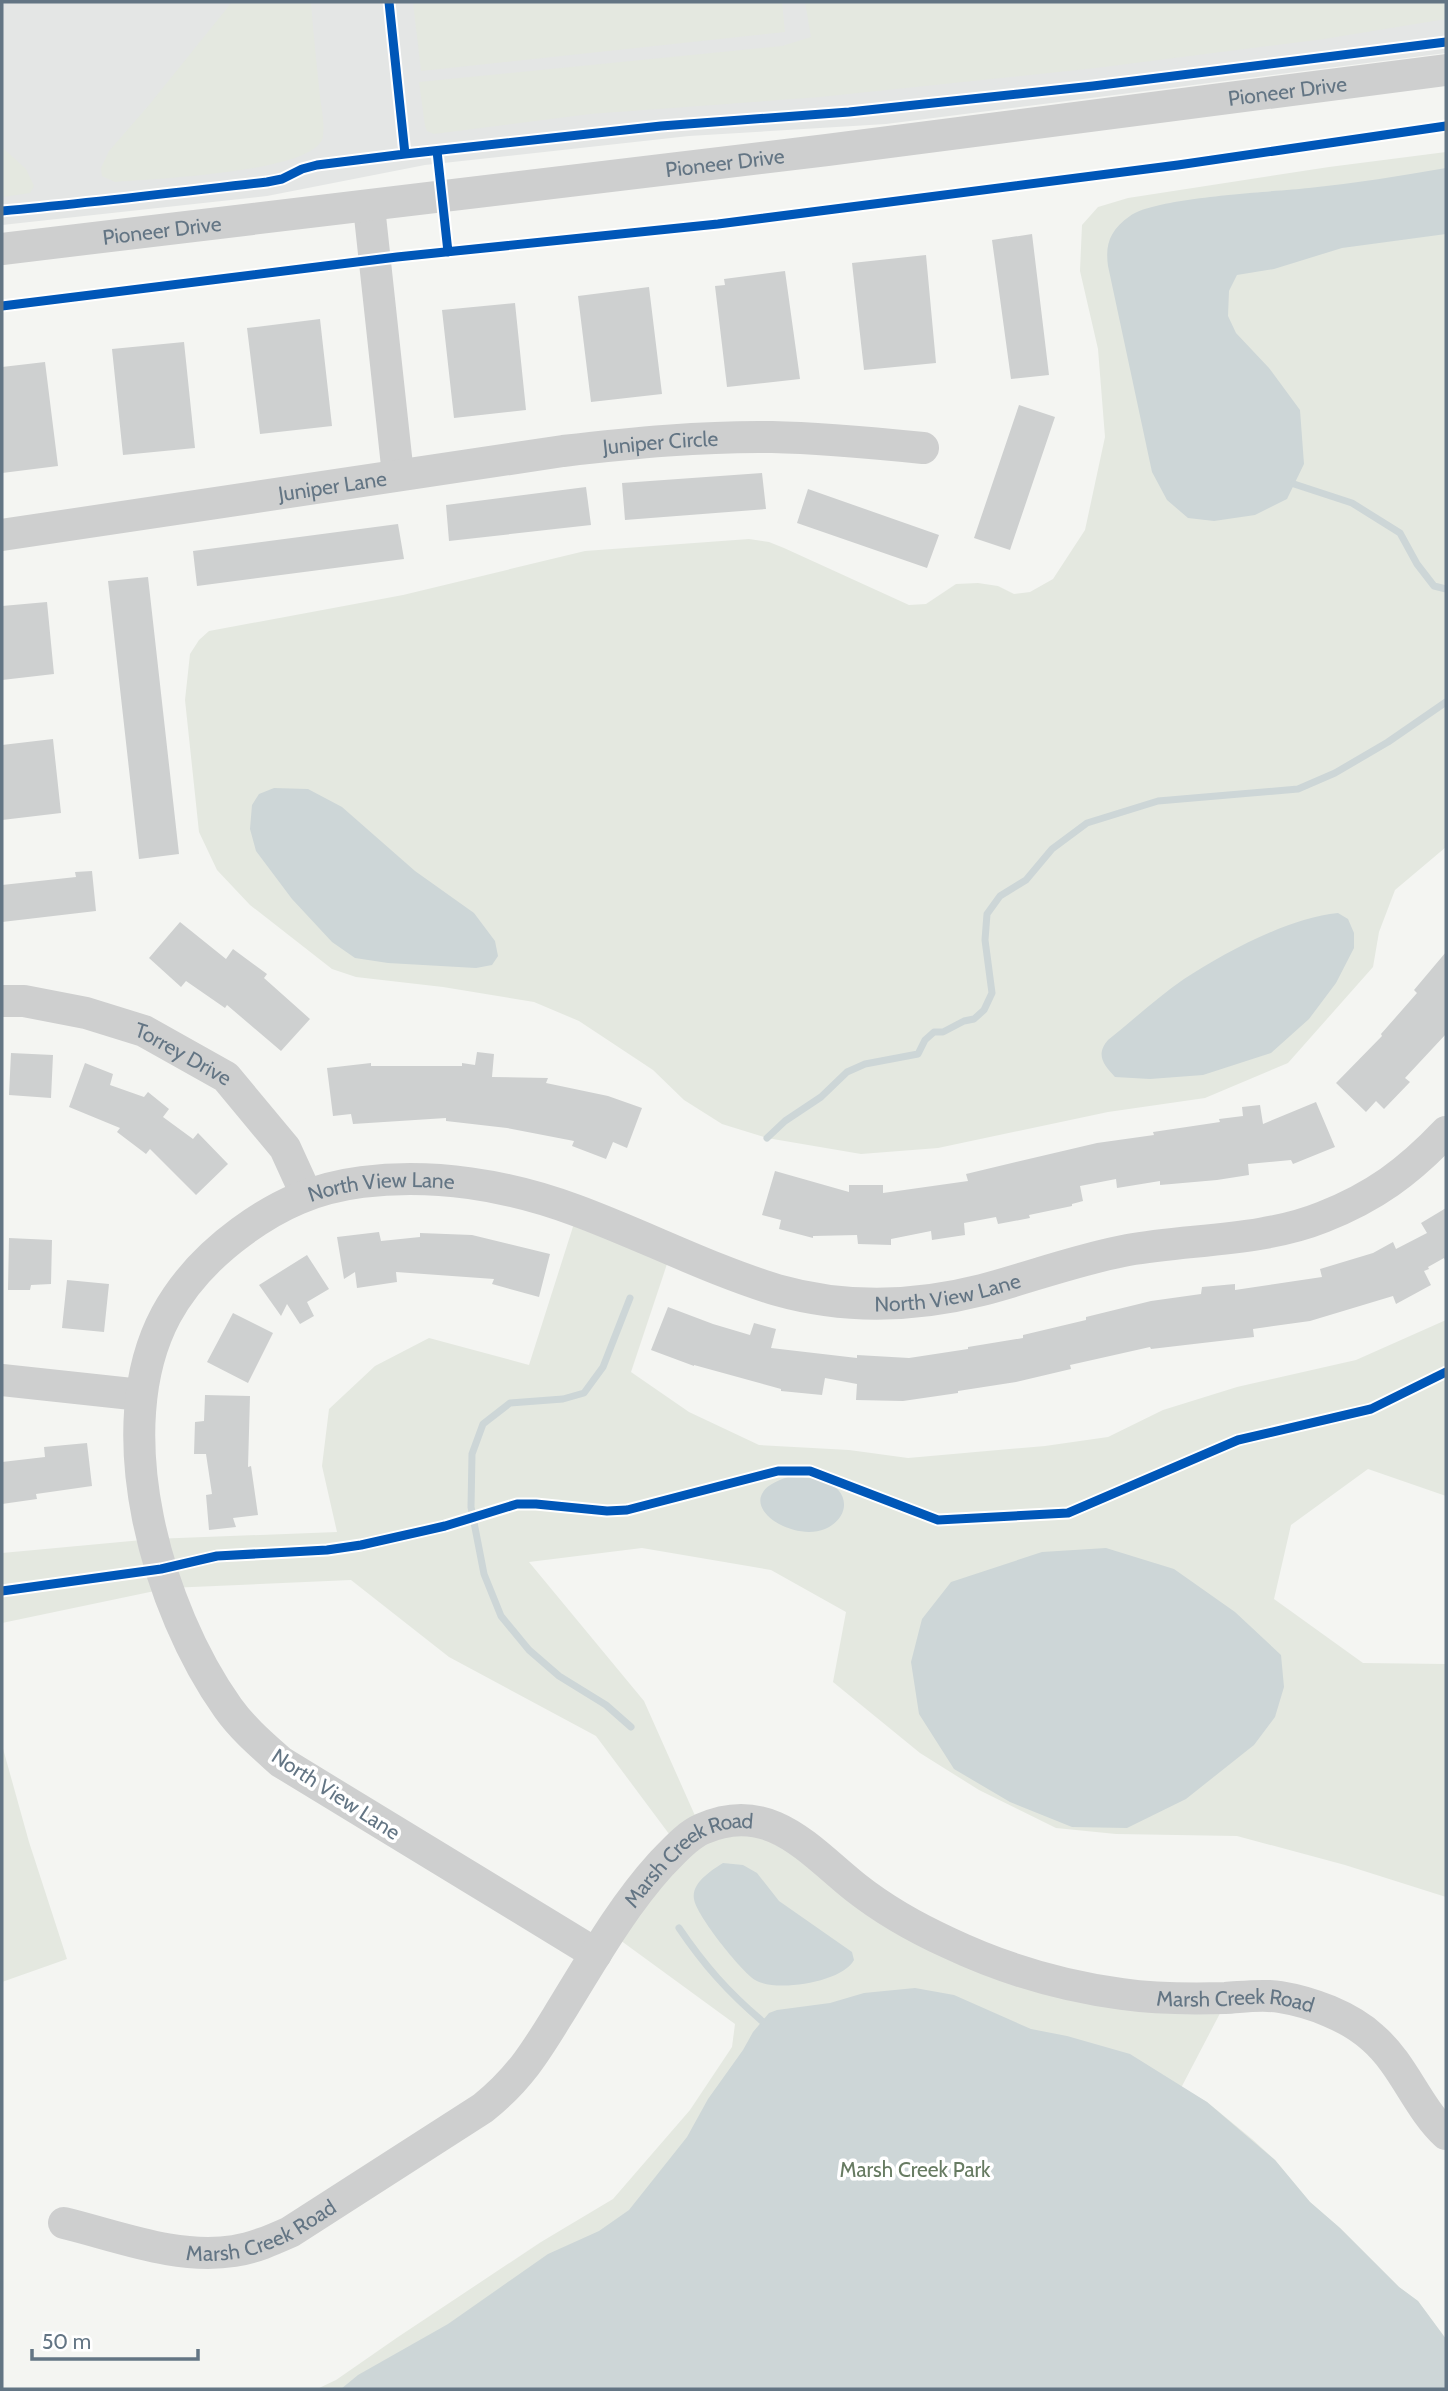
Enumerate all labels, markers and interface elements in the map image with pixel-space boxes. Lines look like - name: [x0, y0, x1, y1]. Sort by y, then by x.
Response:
- street label: Pioneer Drive: [1226, 70, 1348, 111]
- street label: Pioneer Drive: [664, 143, 786, 182]
- street label: Pioneer Drive: [101, 210, 223, 249]
- street label: Juniper Circle: [600, 425, 719, 459]
- street label: Juniper Lane: [275, 465, 388, 506]
- street label: Torrey Drive: [132, 1017, 236, 1090]
- street label: North View Lane: [304, 1166, 456, 1206]
- street label: North View Lane: [874, 1267, 1024, 1316]
- street label: North View Lane: [267, 1743, 405, 1845]
- street label: Marsh Creek Road: [618, 1807, 754, 1912]
- street label: Marsh Creek Road: [1156, 1983, 1318, 2017]
- park label: Marsh Creek Park: [839, 2157, 991, 2182]
- street label: Marsh Creek Road: [185, 2194, 340, 2266]
- scale bar: [32, 2318, 198, 2362]
- text: 50 m: [42, 2329, 91, 2354]

